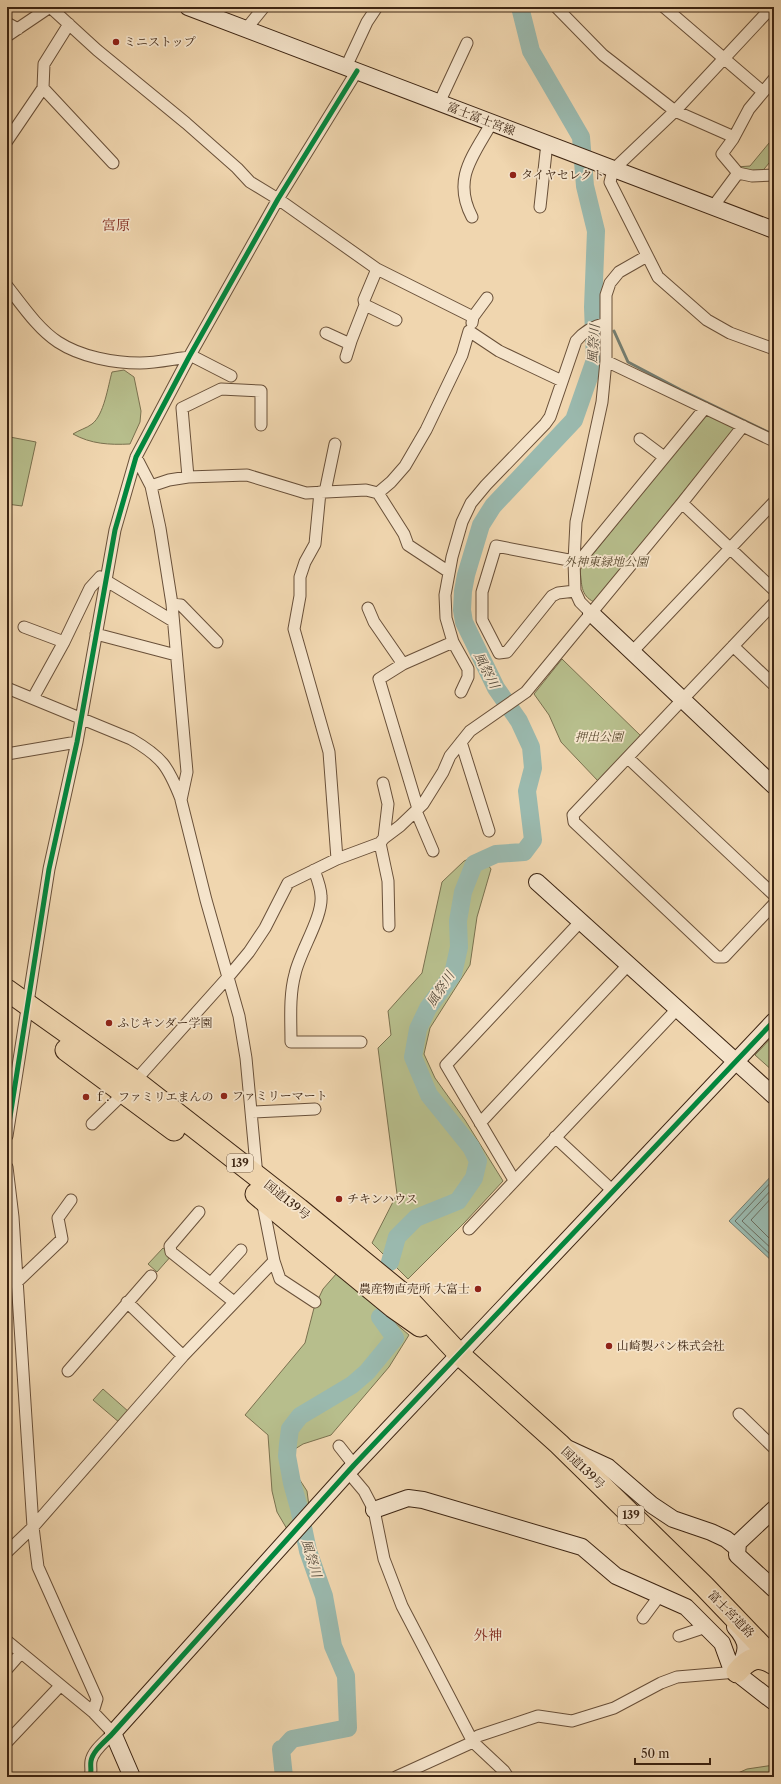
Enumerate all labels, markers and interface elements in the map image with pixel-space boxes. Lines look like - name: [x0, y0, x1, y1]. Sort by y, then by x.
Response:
- place label: ミニストップ: [124, 34, 196, 49]
- marker: ミニストップ: [111, 37, 121, 47]
- street label: 富士富士宮線: [445, 99, 517, 138]
- place label: タイヤセレクト: [521, 167, 605, 182]
- marker: タイヤセレクト: [508, 170, 518, 180]
- district label: 宮原: [102, 216, 130, 234]
- water label: 風祭川: [584, 322, 602, 364]
- park label: 外神東緑地公園: [564, 554, 650, 569]
- water label: 風祭川: [471, 649, 504, 693]
- park label: 押出公園: [575, 729, 625, 744]
- water label: 風祭川: [423, 967, 458, 1010]
- place label: ふじキンダー学園: [117, 1015, 212, 1030]
- marker: ふじキンダー学園: [104, 1018, 114, 1028]
- place label: ファミリーマート: [232, 1088, 328, 1103]
- place label: ｆ．ファミリエまんの: [94, 1089, 214, 1104]
- marker: ファミリーマート: [219, 1091, 229, 1101]
- marker: ｆ．ファミリエまんの: [81, 1092, 91, 1102]
- road number: 139: [227, 1154, 253, 1172]
- street label: 国道139号: [261, 1177, 313, 1223]
- place label: チキンハウス: [347, 1191, 418, 1206]
- marker: チキンハウス: [334, 1194, 344, 1204]
- place label: 農産物直売所 大富士: [359, 1281, 470, 1296]
- marker: 農産物直売所 大富士: [473, 1284, 483, 1294]
- place label: 山崎製パン株式会社: [617, 1338, 725, 1353]
- marker: 山崎製パン株式会社: [604, 1341, 614, 1351]
- street label: 国道139号: [558, 1443, 608, 1492]
- road number: 139: [618, 1506, 644, 1524]
- water label: 風祭川: [299, 1537, 326, 1581]
- street label: 富士宮道路: [705, 1587, 758, 1640]
- district label: 外神: [474, 1626, 502, 1644]
- scale bar: [635, 1740, 710, 1766]
- text: 50 m: [641, 1746, 670, 1761]

